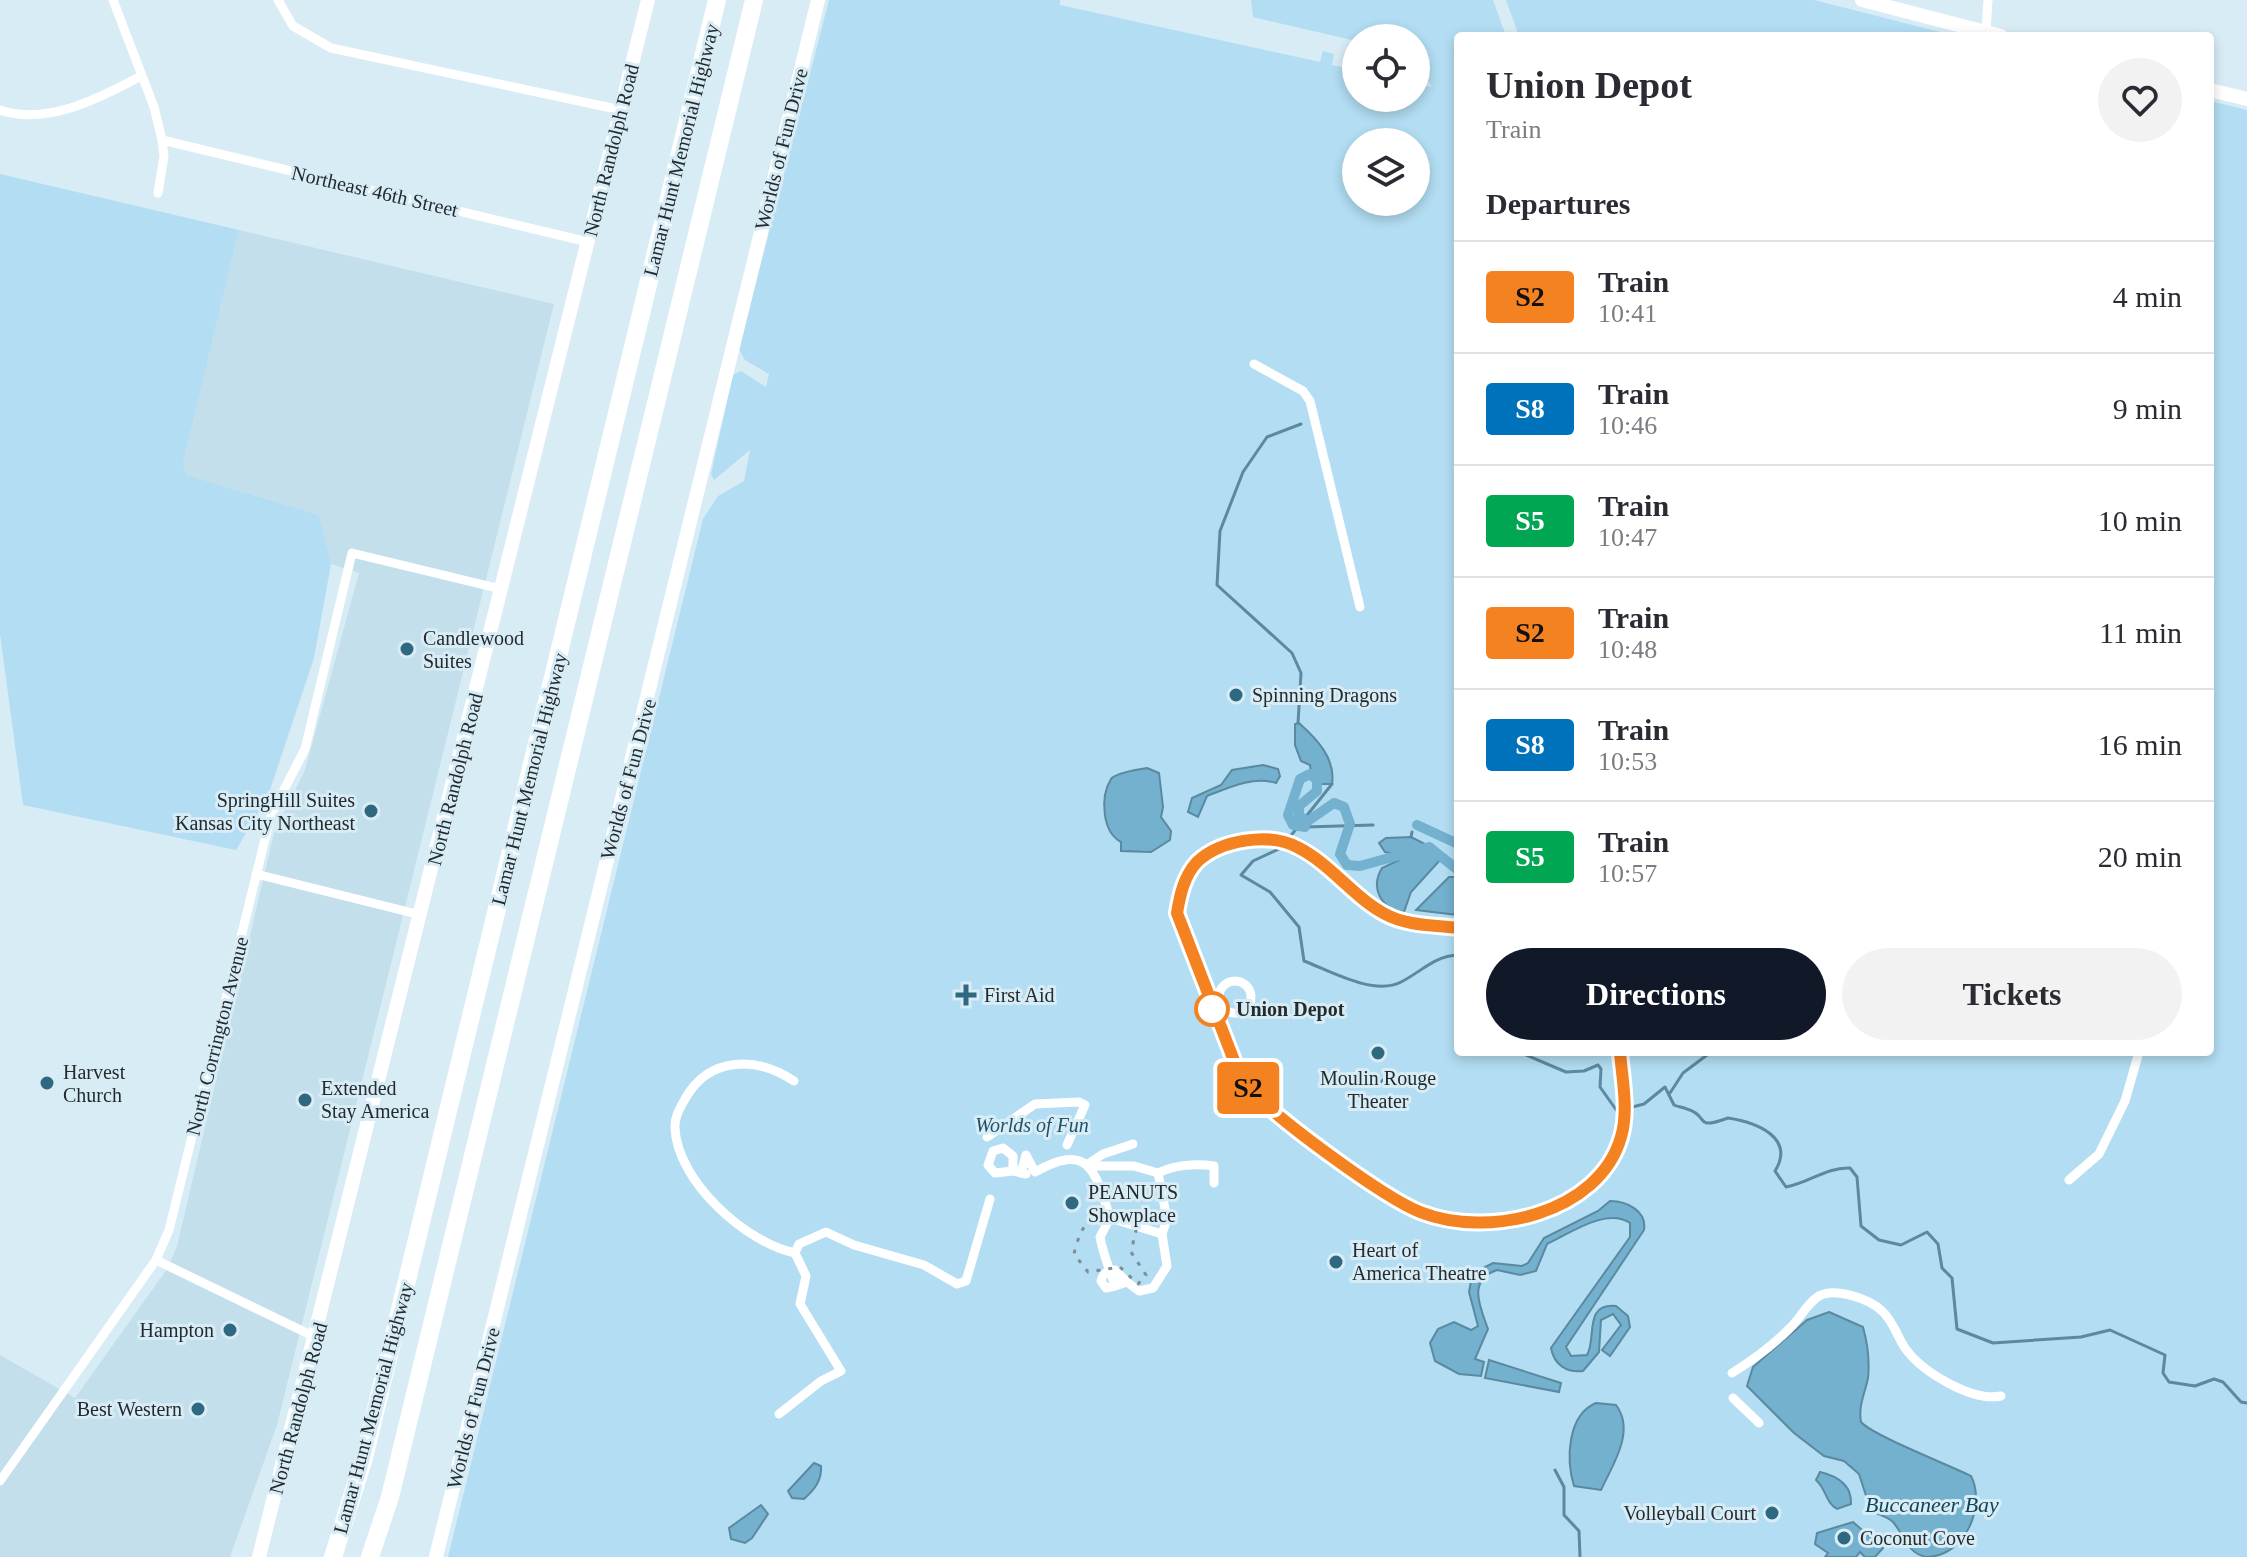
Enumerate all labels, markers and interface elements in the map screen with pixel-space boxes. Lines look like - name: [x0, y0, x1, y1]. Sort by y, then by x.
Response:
- street label: Lamar Hunt Memorial Highway: [639, 22, 724, 279]
- map controls: [1342, 24, 1430, 216]
- button: locate: [1342, 24, 1430, 112]
- button: heart: [2098, 58, 2182, 142]
- street label: North Randolph Road: [579, 62, 644, 239]
- text: Union Depot: [1486, 64, 1692, 106]
- street label: Worlds of Fun Drive: [750, 66, 812, 232]
- text: Train: [1486, 115, 1541, 144]
- button: layers: [1342, 128, 1430, 216]
- street label: Northeast 46th Street: [290, 161, 461, 221]
- text: Departures: [1486, 187, 1630, 220]
- text: Train: [1598, 265, 1669, 298]
- text: 4 min: [2113, 280, 2182, 313]
- text: S2: [1515, 281, 1545, 312]
- text: 10:41: [1598, 299, 1657, 328]
- text: Train: [1598, 377, 1669, 410]
- text: 9 min: [2113, 392, 2182, 425]
- text: S8: [1515, 393, 1545, 424]
- text: 10:46: [1598, 411, 1657, 440]
- text: Train: [1598, 489, 1669, 522]
- text: 10 min: [2098, 504, 2182, 537]
- text: S5: [1515, 505, 1545, 536]
- text: 10:47: [1598, 523, 1657, 552]
- text: Train: [1598, 601, 1669, 634]
- text: 11 min: [2099, 616, 2182, 649]
- text: S2: [1515, 617, 1545, 648]
- place label: Candlewood Suites: [423, 627, 524, 672]
- text: 10:48: [1598, 635, 1657, 664]
- marker: Candlewood Suites: [398, 640, 416, 658]
- street label: Lamar Hunt Memorial Highway: [487, 651, 572, 908]
- place label: Spinning Dragons: [1252, 684, 1397, 707]
- marker: Spinning Dragons: [1227, 686, 1245, 704]
- street label: North Randolph Road: [423, 691, 488, 868]
- street label: Worlds of Fun Drive: [596, 696, 660, 862]
- text: Train: [1598, 713, 1669, 746]
- text: 16 min: [2098, 728, 2182, 761]
- text: S8: [1515, 729, 1545, 760]
- text: 10:53: [1598, 747, 1657, 776]
- place label: SpringHill Suites Kansas City Northeast: [175, 789, 355, 835]
- marker: SpringHill Suites Kansas City Northeast: [362, 802, 380, 820]
- text: Train: [1598, 825, 1669, 858]
- text: 20 min: [2098, 840, 2182, 873]
- text: S5: [1515, 841, 1545, 872]
- text: 10:57: [1598, 859, 1657, 888]
- street label: North Corrington Avenue: [182, 934, 253, 1138]
- button: Directions: [1486, 948, 1826, 1040]
- button: Tickets: [1842, 948, 2182, 1040]
- marker: First Aid: [955, 984, 977, 1006]
- place label: First Aid: [984, 984, 1055, 1006]
- marker: Union Depot: [1195, 992, 1229, 1026]
- place label: Union Depot: [1236, 998, 1345, 1021]
- marker: Moulin Rouge Theater: [1369, 1044, 1387, 1062]
- place label: Harvest Church: [63, 1061, 126, 1106]
- line badge: S2: [1212, 1062, 1284, 1114]
- place label: Moulin Rouge Theater: [1320, 1067, 1436, 1112]
- text: S2: [1233, 1072, 1263, 1103]
- marker: Harvest Church: [38, 1074, 56, 1092]
- place label: Extended Stay America: [321, 1077, 429, 1123]
- marker: Extended Stay America: [296, 1091, 314, 1109]
- park label: Worlds of Fun: [975, 1114, 1089, 1137]
- place label: PEANUTS Showplace: [1088, 1181, 1178, 1227]
- marker: PEANUTS Showplace: [1063, 1194, 1081, 1212]
- place label: Heart of America Theatre: [1352, 1239, 1487, 1284]
- marker: Heart of America Theatre: [1327, 1253, 1345, 1271]
- street label: Lamar Hunt Memorial Highway: [329, 1280, 418, 1536]
- place label: Hampton: [140, 1319, 214, 1342]
- street label: North Randolph Road: [265, 1320, 332, 1496]
- marker: Hampton: [221, 1321, 239, 1339]
- street label: Worlds of Fun Drive: [442, 1325, 504, 1491]
- place label: Best Western: [77, 1398, 182, 1420]
- marker: Best Western: [189, 1400, 207, 1418]
- water label: Buccaneer Bay: [1865, 1492, 1999, 1517]
- place label: Volleyball Court: [1624, 1502, 1756, 1525]
- marker: Volleyball Court: [1763, 1504, 1781, 1522]
- place label: Coconut Cove: [1860, 1527, 1975, 1549]
- marker: Coconut Cove: [1835, 1529, 1853, 1547]

